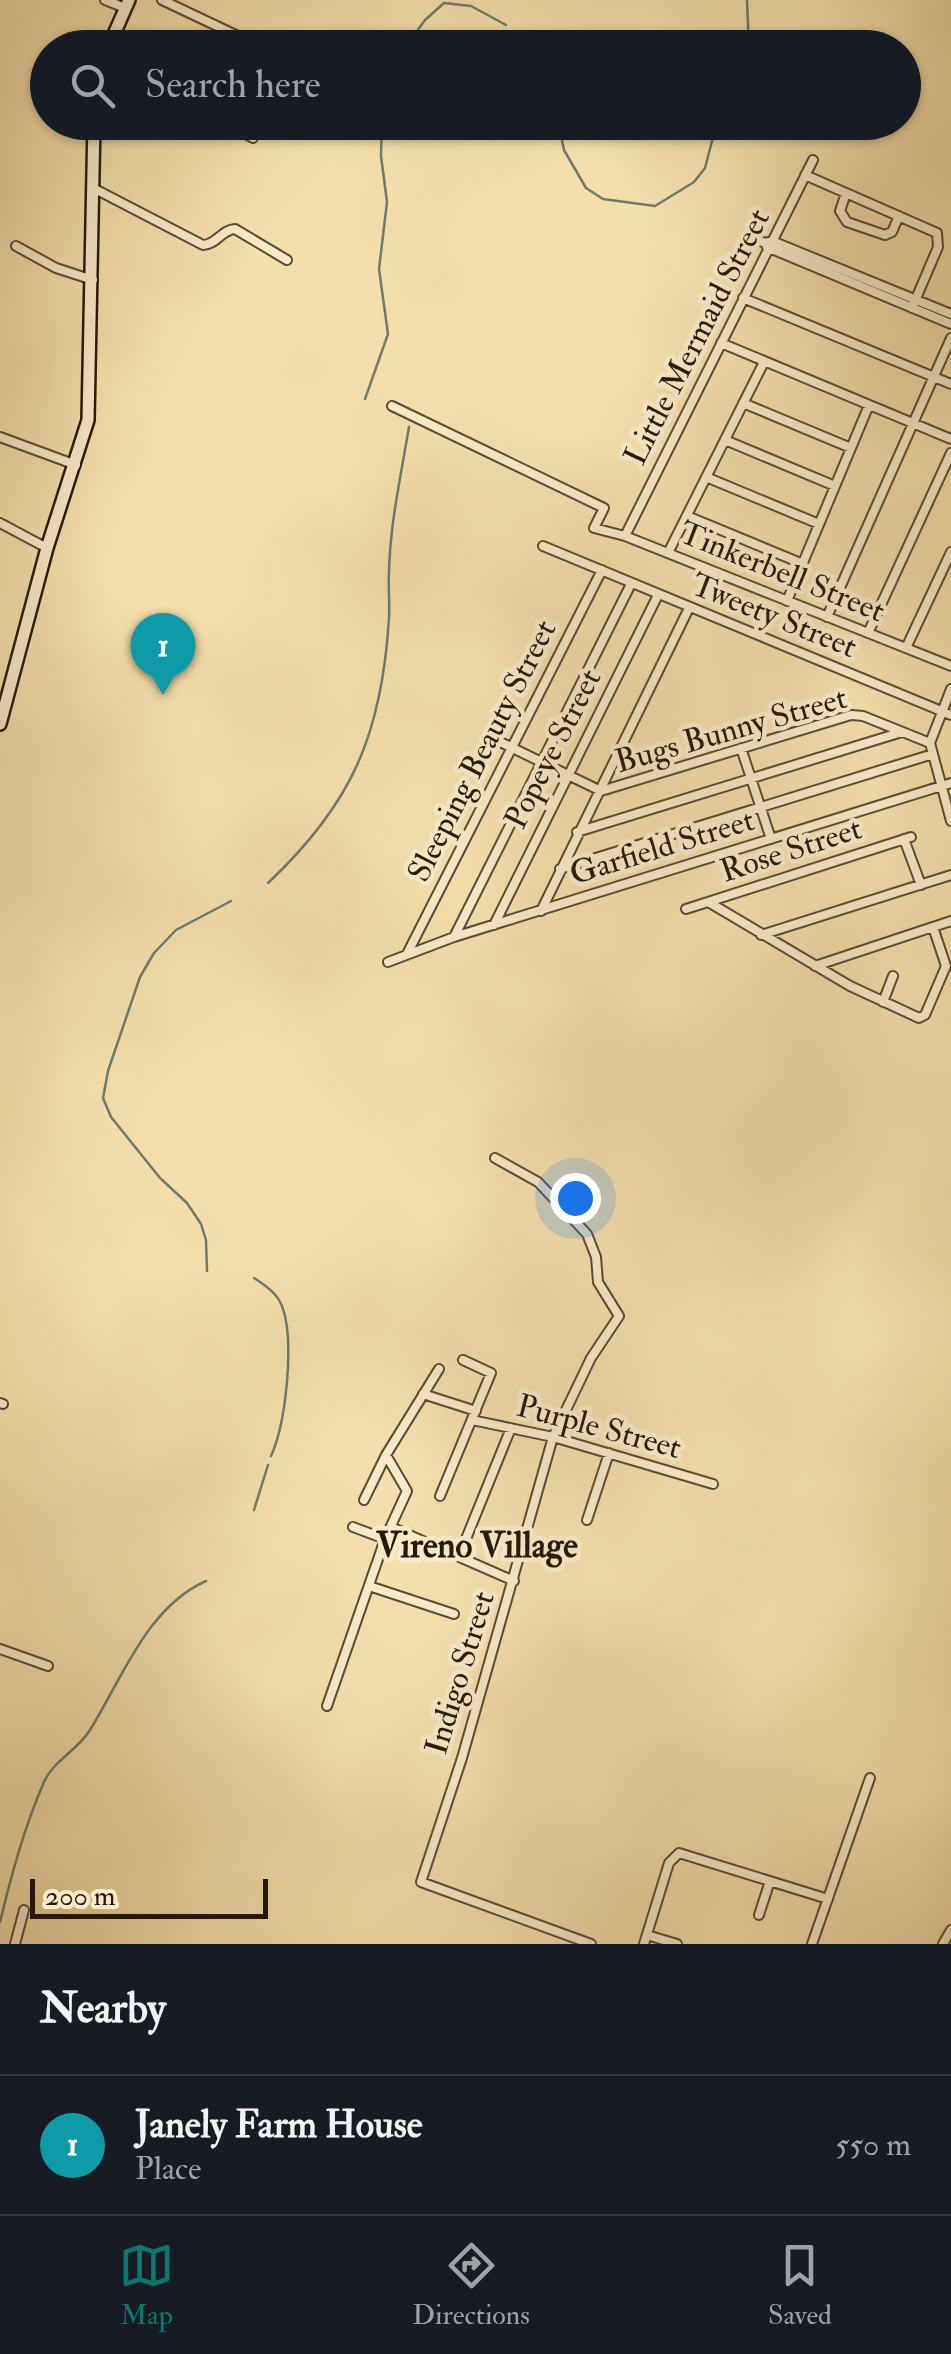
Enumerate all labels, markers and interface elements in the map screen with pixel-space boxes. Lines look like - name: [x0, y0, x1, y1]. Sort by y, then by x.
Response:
- search box: [30, 30, 921, 140]
- icon: search: [65, 58, 120, 113]
- text: Search here: [145, 61, 321, 109]
- street label: Little Mermaid Street: [615, 202, 779, 472]
- street label: Tinkerbell Street: [674, 513, 890, 631]
- street label: Tweety Street: [685, 565, 863, 667]
- pin: 1: [130, 612, 196, 695]
- street label: Sleeping Beauty Street: [399, 613, 565, 889]
- street label: Popeye Street: [496, 662, 610, 836]
- street label: Bugs Bunny Street: [611, 678, 851, 782]
- street label: Garfield Street: [565, 800, 759, 894]
- street label: Rose Street: [715, 808, 867, 892]
- your location: [550, 1173, 601, 1224]
- street label: Purple Street: [512, 1386, 686, 1468]
- district label: Vireno Village: [375, 1524, 578, 1568]
- street label: Indigo Street: [416, 1587, 504, 1759]
- scale bar: [30, 1874, 268, 1918]
- text: 200 m: [45, 1879, 116, 1914]
- text: Nearby: [40, 1983, 166, 2035]
- text: Janely Farm House: [135, 2101, 423, 2149]
- text: 1: [67, 2125, 78, 2165]
- text: 550 m: [835, 2125, 911, 2165]
- text: Place: [135, 2149, 201, 2189]
- tab: Map: [119, 2238, 174, 2333]
- tab: Directions: [412, 2238, 530, 2333]
- tab: Saved: [768, 2238, 832, 2333]

